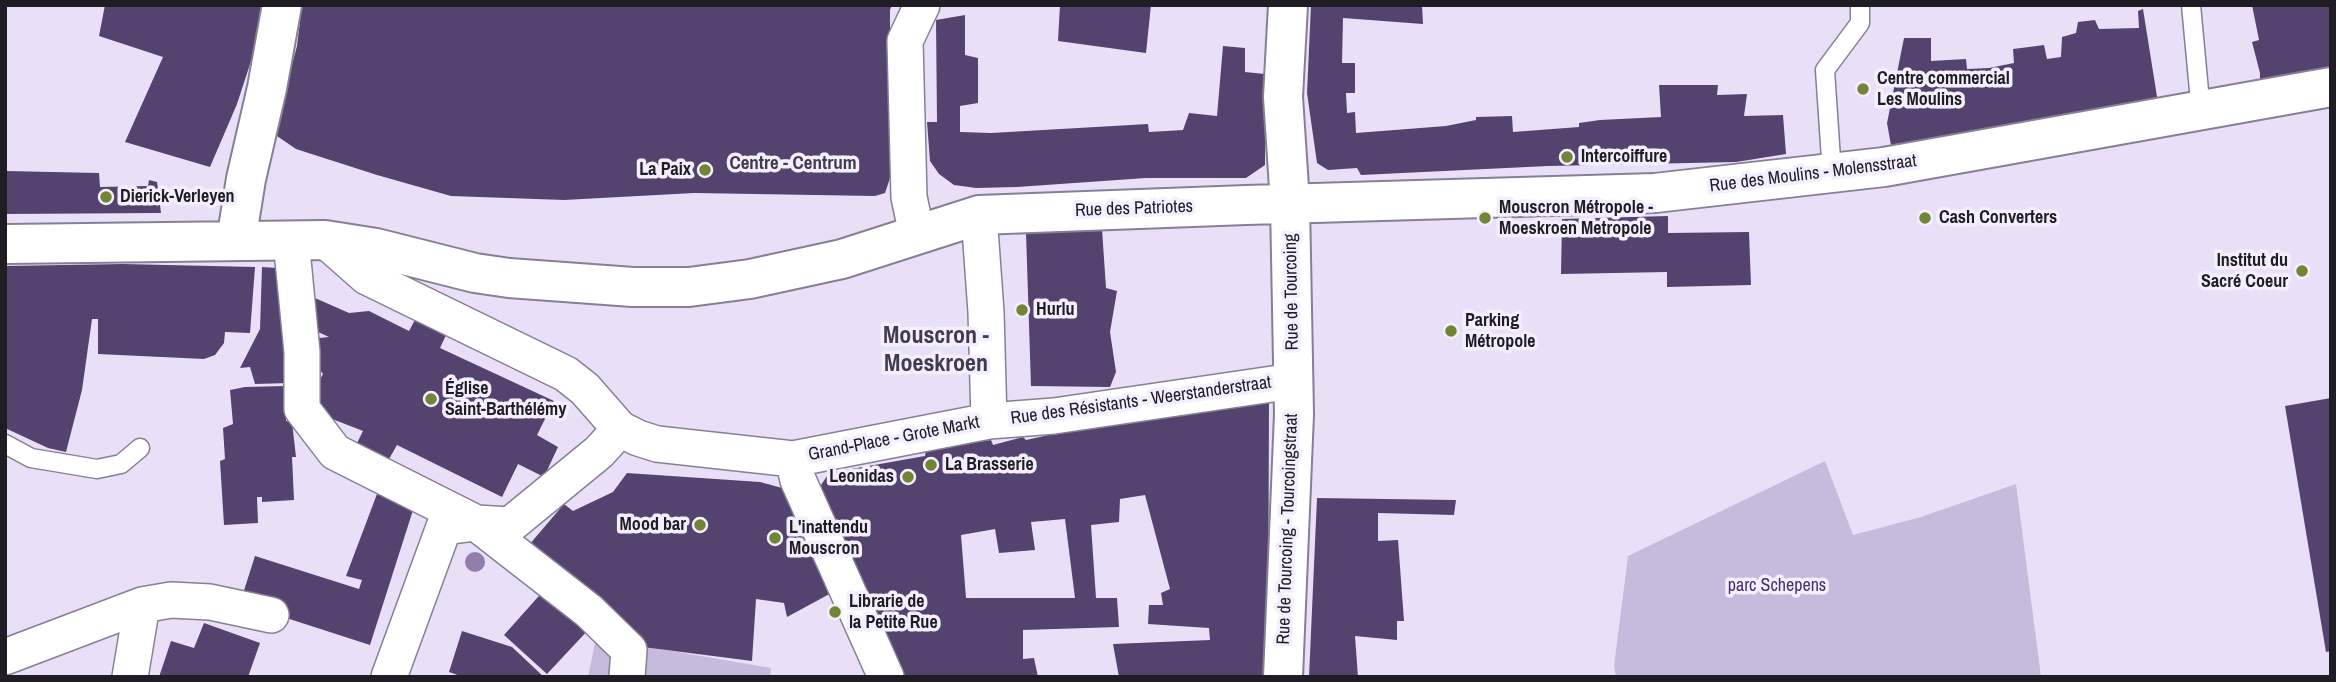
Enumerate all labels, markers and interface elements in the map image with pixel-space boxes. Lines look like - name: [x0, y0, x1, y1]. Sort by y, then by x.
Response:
- place label: Centre commercial Les Moulins: [1877, 68, 2010, 110]
- marker: Centre commercial Les Moulins: [1855, 81, 1871, 97]
- place label: Intercoiffure: [1581, 146, 1667, 168]
- marker: Intercoiffure: [1559, 149, 1575, 165]
- street label: Rue des Moulins - Molensstraat: [1708, 151, 1918, 197]
- district label: Centre - Centrum: [729, 153, 857, 175]
- place label: La Paix: [639, 159, 691, 181]
- marker: La Paix: [697, 162, 713, 178]
- place label: Dierick-Verleyen: [120, 186, 235, 208]
- marker: Dierick-Verleyen: [98, 189, 114, 205]
- street label: Rue des Patriotes: [1075, 196, 1193, 222]
- place label: Mouscron Métropole - Moeskroen Metropole: [1499, 197, 1653, 240]
- place label: Cash Converters: [1939, 207, 2057, 229]
- marker: Mouscron Métropole - Moeskroen Metropole: [1477, 210, 1493, 226]
- marker: Cash Converters: [1917, 210, 1933, 226]
- street label: Rue de Tourcoing: [1280, 234, 1304, 350]
- place label: Institut du Sacré Coeur: [2201, 250, 2288, 292]
- marker: Institut du Sacré Coeur: [2294, 263, 2310, 279]
- place label: Hurlu: [1036, 299, 1075, 321]
- marker: Hurlu: [1014, 302, 1030, 318]
- place label: Parking Métropole: [1465, 310, 1536, 352]
- district label: Mouscron - Moeskroen: [883, 323, 989, 379]
- marker: Parking Métropole: [1443, 323, 1459, 339]
- street label: Rue des Résistants - Weerstanderstraat: [1009, 372, 1273, 430]
- place label: Église Saint-Barthélémy: [445, 378, 566, 420]
- marker: Église Saint-Barthélémy: [423, 391, 439, 407]
- street label: Grand-Place - Grote Markt: [807, 412, 981, 466]
- street label: Rue de Tourcoing - Tourcoingstraat: [1273, 413, 1303, 645]
- place label: La Brasserie: [945, 454, 1034, 476]
- marker: La Brasserie: [923, 457, 939, 473]
- place label: Leonidas: [829, 466, 894, 488]
- marker: Leonidas: [900, 469, 916, 485]
- place label: Mood bar: [620, 514, 686, 536]
- marker: Mood bar: [692, 517, 708, 533]
- place label: L'inattendu Mouscron: [789, 517, 868, 560]
- marker: L'inattendu Mouscron: [767, 530, 783, 546]
- park label: parc Schepens: [1728, 575, 1826, 597]
- place label: Librarie de la Petite Rue: [849, 591, 938, 634]
- marker: Librarie de la Petite Rue: [827, 604, 843, 620]

